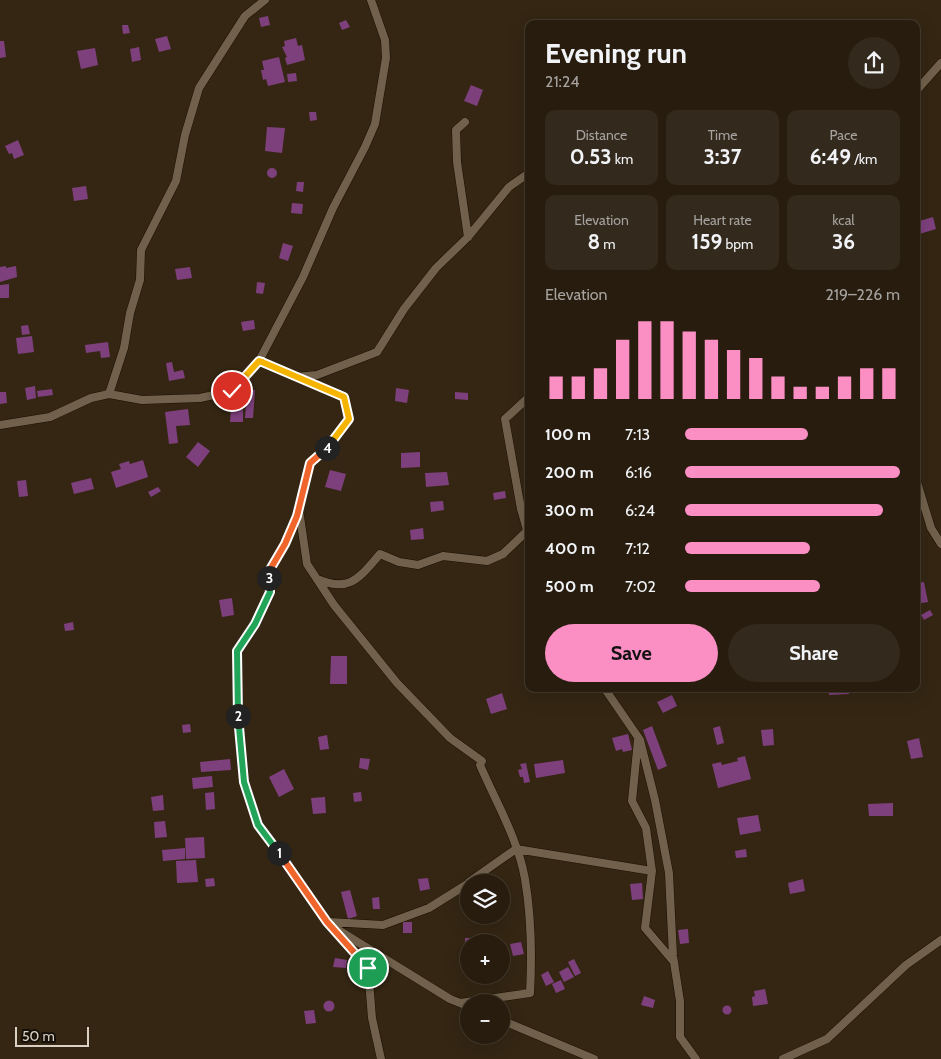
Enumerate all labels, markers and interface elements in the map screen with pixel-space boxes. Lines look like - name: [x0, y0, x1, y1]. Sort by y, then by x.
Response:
- text: Evening run: [545, 36, 687, 70]
- button: share: [848, 37, 900, 89]
- text: 21:24: [545, 72, 580, 91]
- text: Distance: [576, 126, 627, 144]
- text: Time: [708, 126, 737, 144]
- text: Pace: [830, 126, 857, 144]
- text: 0.53: [570, 144, 612, 169]
- text: 3:37: [703, 144, 742, 169]
- text: 6:49: [810, 144, 851, 169]
- text: km: [612, 150, 633, 168]
- text: /km: [851, 150, 877, 168]
- text: Elevation: [574, 211, 629, 229]
- text: Heart rate: [693, 211, 752, 229]
- text: kcal: [832, 211, 855, 229]
- text: 8: [587, 229, 600, 254]
- text: 159: [692, 229, 722, 254]
- text: 36: [832, 229, 855, 254]
- text: m: [600, 235, 616, 253]
- text: bpm: [722, 235, 753, 253]
- text: Elevation: [545, 285, 608, 304]
- text: 219–226 m: [825, 285, 900, 304]
- pin: [211, 370, 253, 412]
- icon: check: [218, 377, 246, 405]
- text: 100 m: [545, 425, 591, 444]
- text: 7:13: [625, 425, 650, 444]
- pin: 4: [314, 436, 340, 460]
- text: 4: [323, 439, 332, 457]
- text: 200 m: [545, 463, 594, 482]
- text: 6:16: [625, 463, 652, 482]
- text: 300 m: [545, 501, 594, 520]
- text: 6:24: [625, 501, 655, 520]
- text: 400 m: [545, 539, 595, 558]
- text: 7:12: [625, 539, 650, 558]
- pin: 3: [256, 566, 282, 590]
- text: 3: [266, 569, 273, 587]
- text: 500 m: [545, 577, 594, 596]
- text: 7:02: [625, 577, 656, 596]
- button: Save: [545, 624, 718, 682]
- button: Share: [728, 624, 900, 682]
- pin: 2: [226, 704, 250, 728]
- text: 2: [235, 707, 242, 725]
- pin: 1: [266, 840, 292, 866]
- text: 1: [277, 844, 282, 862]
- map controls: [460, 874, 510, 1044]
- button: layers: [460, 874, 510, 924]
- button: +: [460, 934, 510, 984]
- pin: [347, 947, 389, 989]
- icon: arrive: [354, 954, 382, 982]
- button: −: [460, 994, 510, 1044]
- scale bar: [15, 1024, 89, 1047]
- text: 50 m: [22, 1027, 55, 1045]

